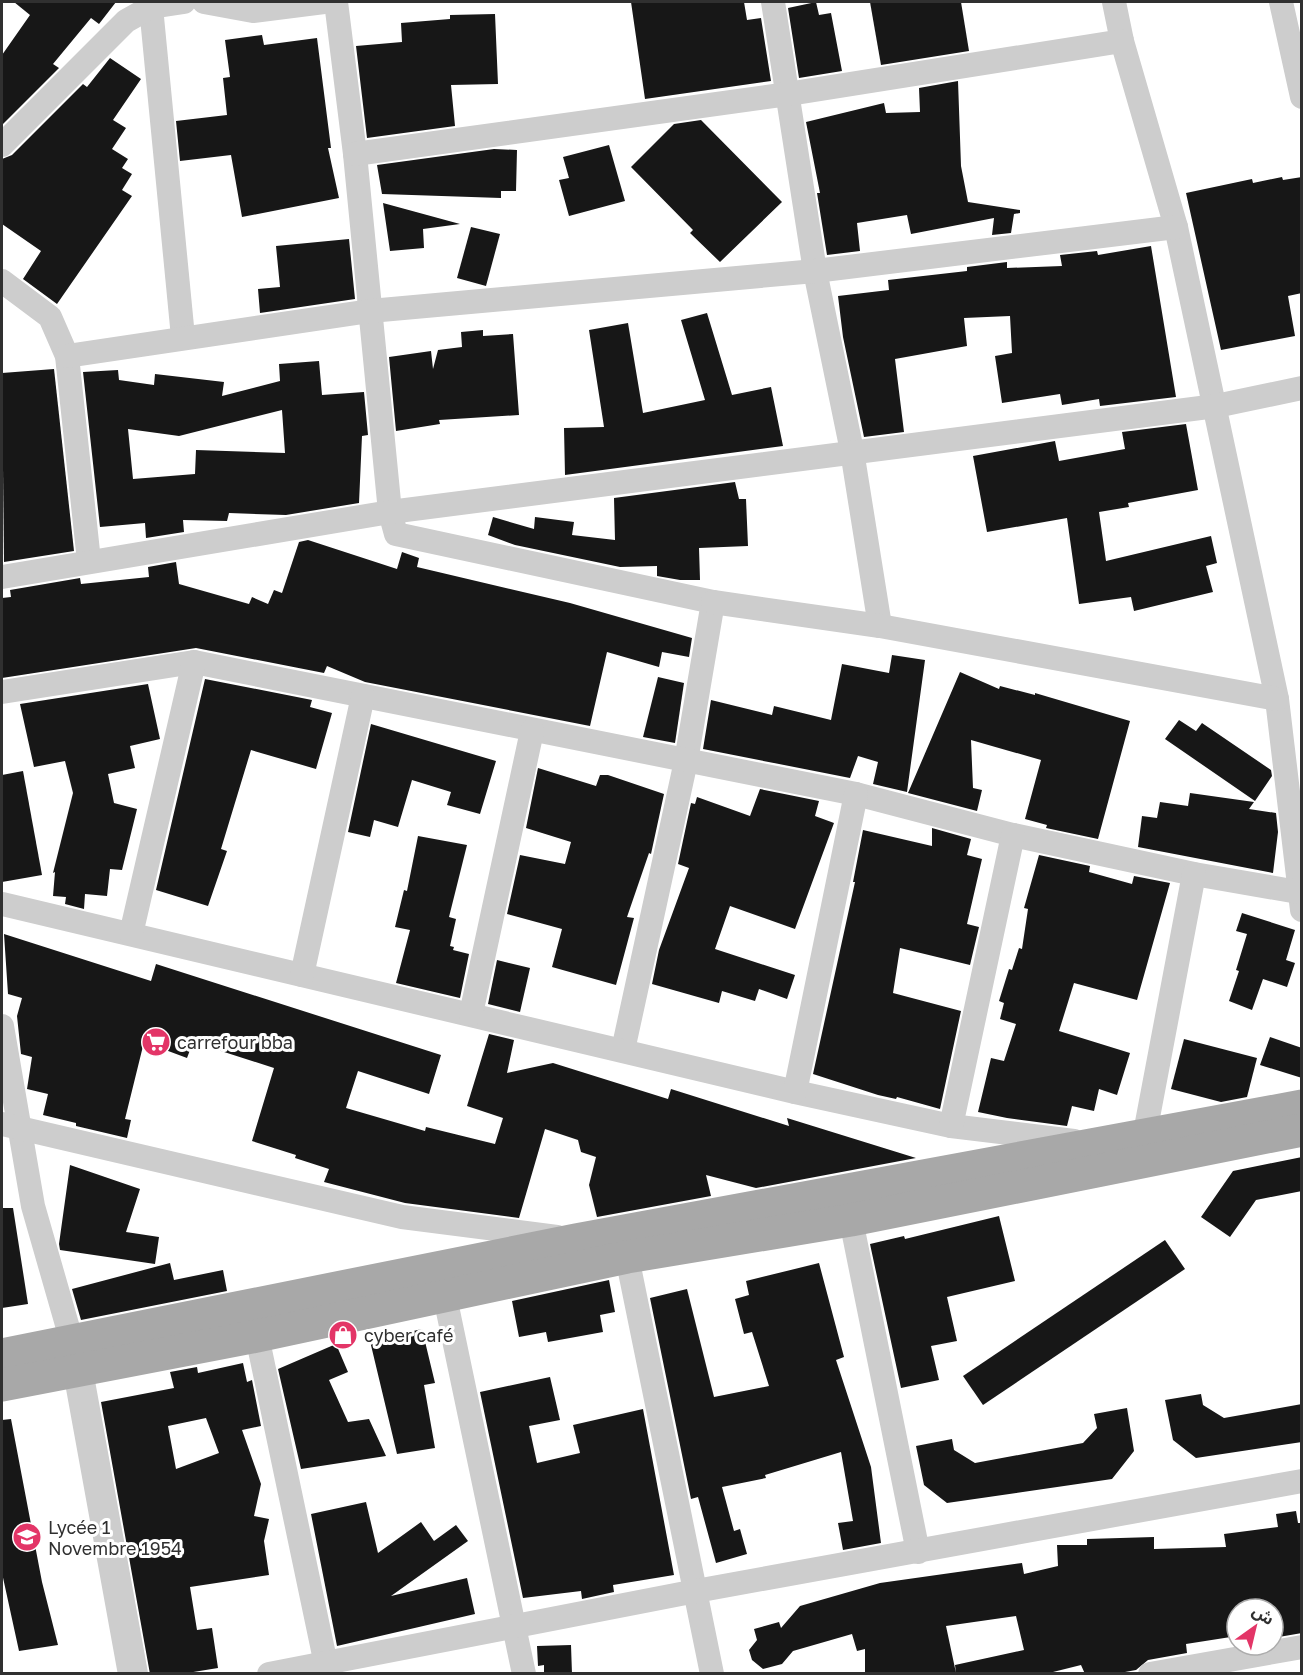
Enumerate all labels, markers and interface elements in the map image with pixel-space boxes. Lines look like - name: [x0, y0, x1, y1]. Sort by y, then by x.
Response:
- supermarket icon: carrefour bba: [140, 1026, 172, 1058]
- place label: carrefour bba: [177, 1031, 293, 1053]
- shop icon: cyber café: [327, 1319, 359, 1351]
- place label: cyber café: [364, 1324, 453, 1346]
- place label: Lycée 1 Novembre 1954: [48, 1516, 182, 1559]
- school or university icon: Lycée 1 Novembre 1954: [11, 1521, 43, 1553]
- north arrow: [1225, 1597, 1285, 1657]
- text: ش: [1249, 1600, 1278, 1629]

